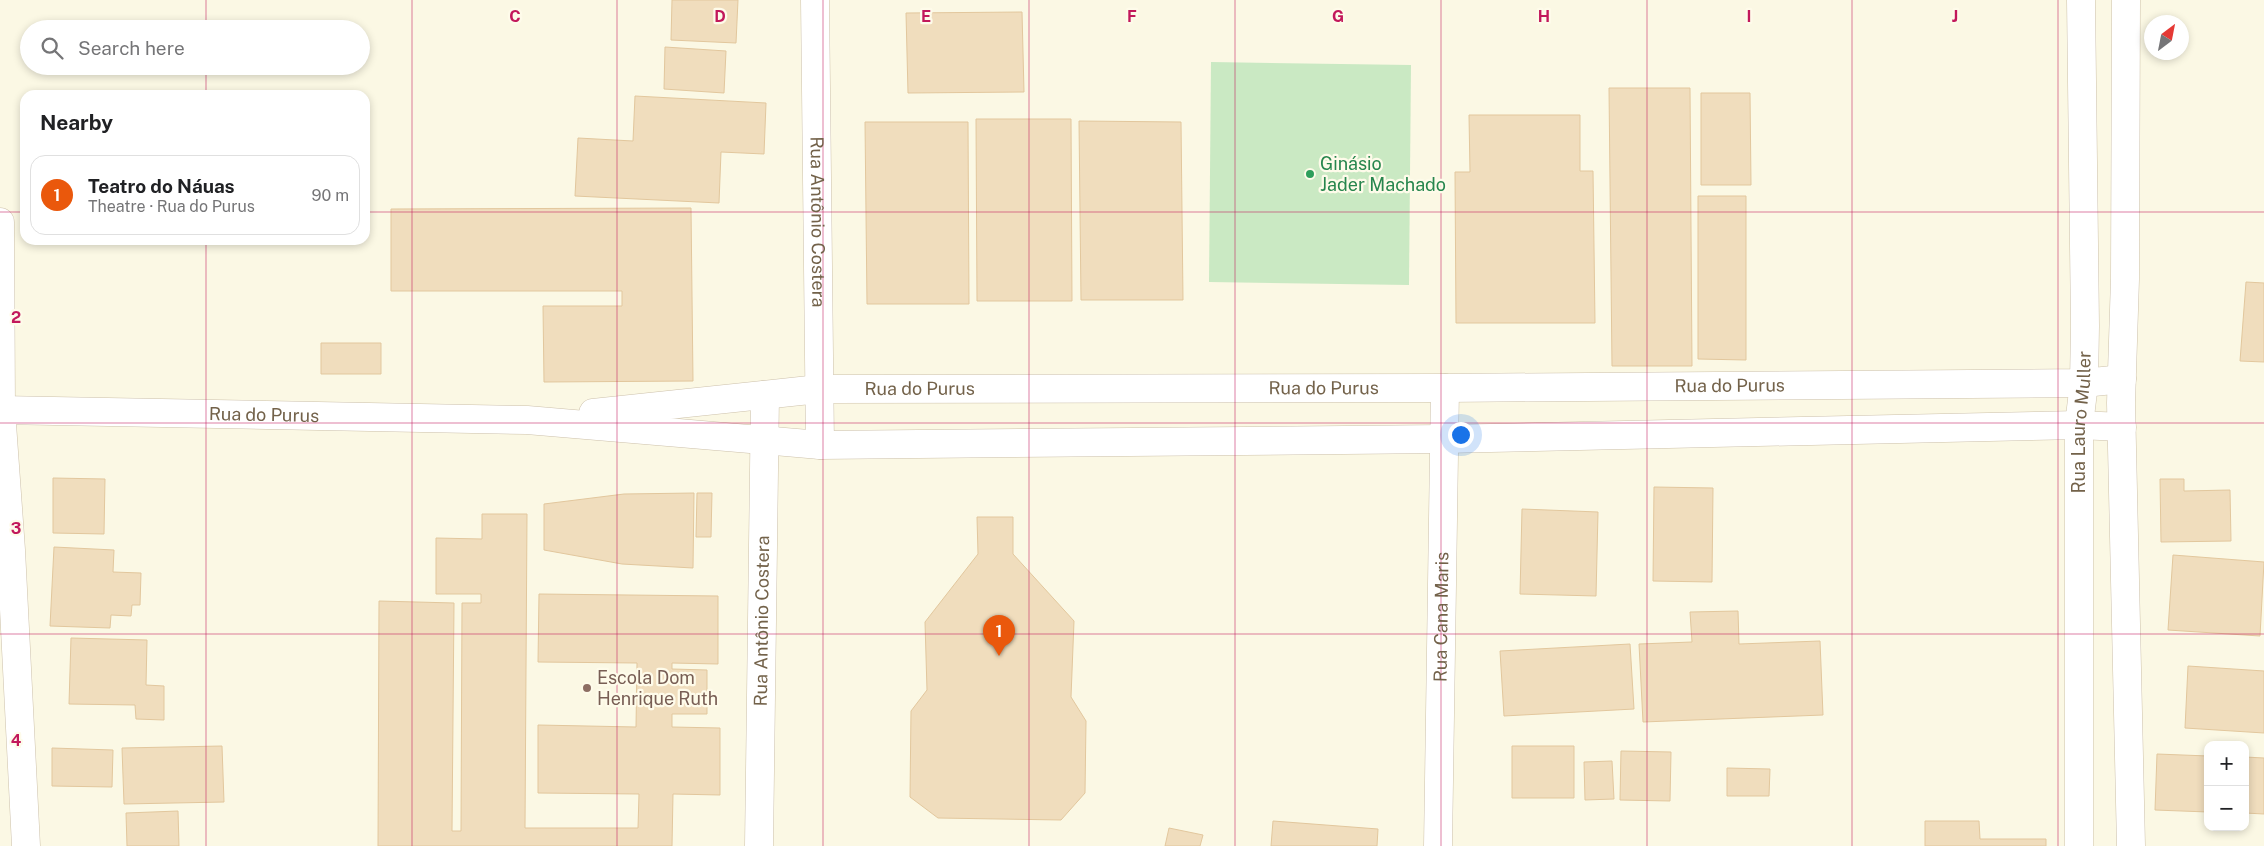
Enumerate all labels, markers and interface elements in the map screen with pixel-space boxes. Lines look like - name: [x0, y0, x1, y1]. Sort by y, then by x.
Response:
- text: C: [509, 7, 521, 26]
- text: D: [714, 7, 726, 26]
- text: E: [921, 7, 931, 26]
- text: F: [1127, 7, 1137, 26]
- text: G: [1332, 7, 1344, 26]
- text: H: [1538, 7, 1550, 26]
- text: I: [1747, 7, 1751, 26]
- text: J: [1952, 7, 1958, 26]
- north arrow: [2144, 15, 2189, 60]
- search box: [20, 20, 370, 75]
- icon: search: [38, 34, 66, 62]
- text: Search here: [78, 37, 185, 59]
- text: Nearby: [40, 110, 113, 135]
- street label: Rua Antônio Costera: [807, 136, 829, 308]
- place label: Ginásio Jader Machado: [1320, 153, 1446, 195]
- marker: Ginásio Jader Machado: [1304, 168, 1316, 180]
- text: Teatro do Náuas: [88, 175, 235, 197]
- text: 1: [54, 186, 60, 205]
- text: 90 m: [312, 186, 349, 205]
- text: Theatre · Rua do Purus: [88, 197, 255, 216]
- text: 2: [11, 308, 21, 327]
- street label: Rua Lauro Muller: [2068, 351, 2095, 493]
- street label: Rua do Purus: [1674, 374, 1785, 396]
- street label: Rua do Purus: [1269, 377, 1379, 398]
- street label: Rua do Purus: [865, 378, 975, 399]
- street label: Rua do Purus: [209, 403, 319, 426]
- your location: [1448, 422, 1474, 448]
- text: 3: [11, 519, 21, 538]
- street label: Rua Antônio Costera: [750, 535, 773, 707]
- street label: Rua Cana Maris: [1430, 552, 1452, 682]
- pin: 1: [983, 615, 1015, 656]
- place label: Escola Dom Henrique Ruth: [597, 667, 718, 709]
- marker: Escola Dom Henrique Ruth: [581, 682, 593, 694]
- text: 4: [11, 731, 22, 750]
- map controls: [2204, 741, 2249, 831]
- button: +: [2204, 741, 2249, 786]
- button: −: [2204, 786, 2249, 831]

